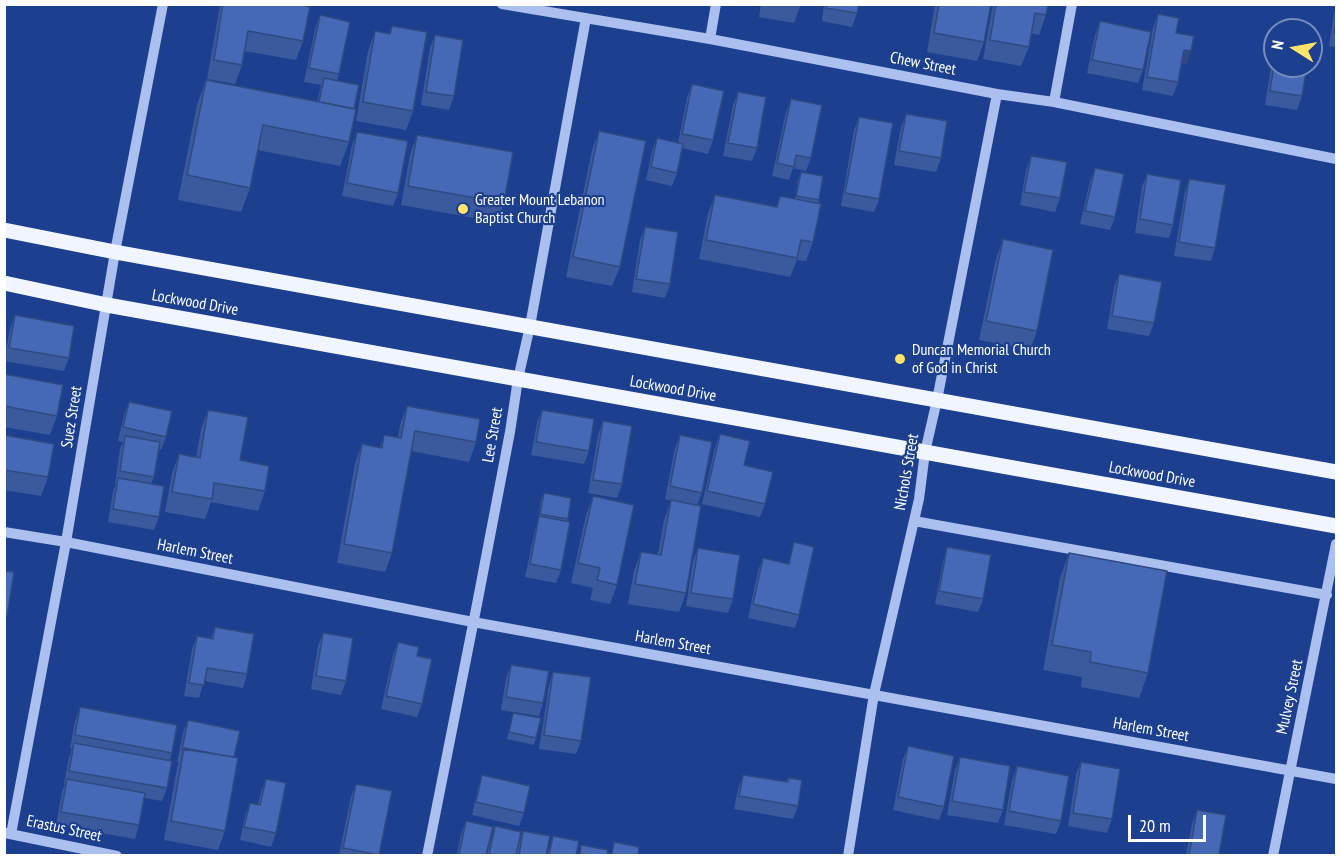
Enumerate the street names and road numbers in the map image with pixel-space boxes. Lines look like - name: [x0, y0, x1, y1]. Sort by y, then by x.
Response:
- street label: Chew Street: [888, 48, 958, 80]
- street label: Lockwood Drive: [150, 286, 240, 320]
- street label: Lockwood Drive: [628, 372, 718, 406]
- street label: Suez Street: [58, 385, 86, 449]
- street label: Lee Street: [479, 406, 507, 464]
- street label: Nichols Street: [891, 432, 923, 512]
- street label: Lockwood Drive: [1107, 458, 1197, 492]
- street label: Harlem Street: [156, 535, 234, 569]
- street label: Harlem Street: [634, 627, 712, 659]
- street label: Mulvey Street: [1273, 658, 1307, 736]
- street label: Harlem Street: [1112, 714, 1190, 746]
- street label: Erastus Street: [25, 812, 103, 846]

